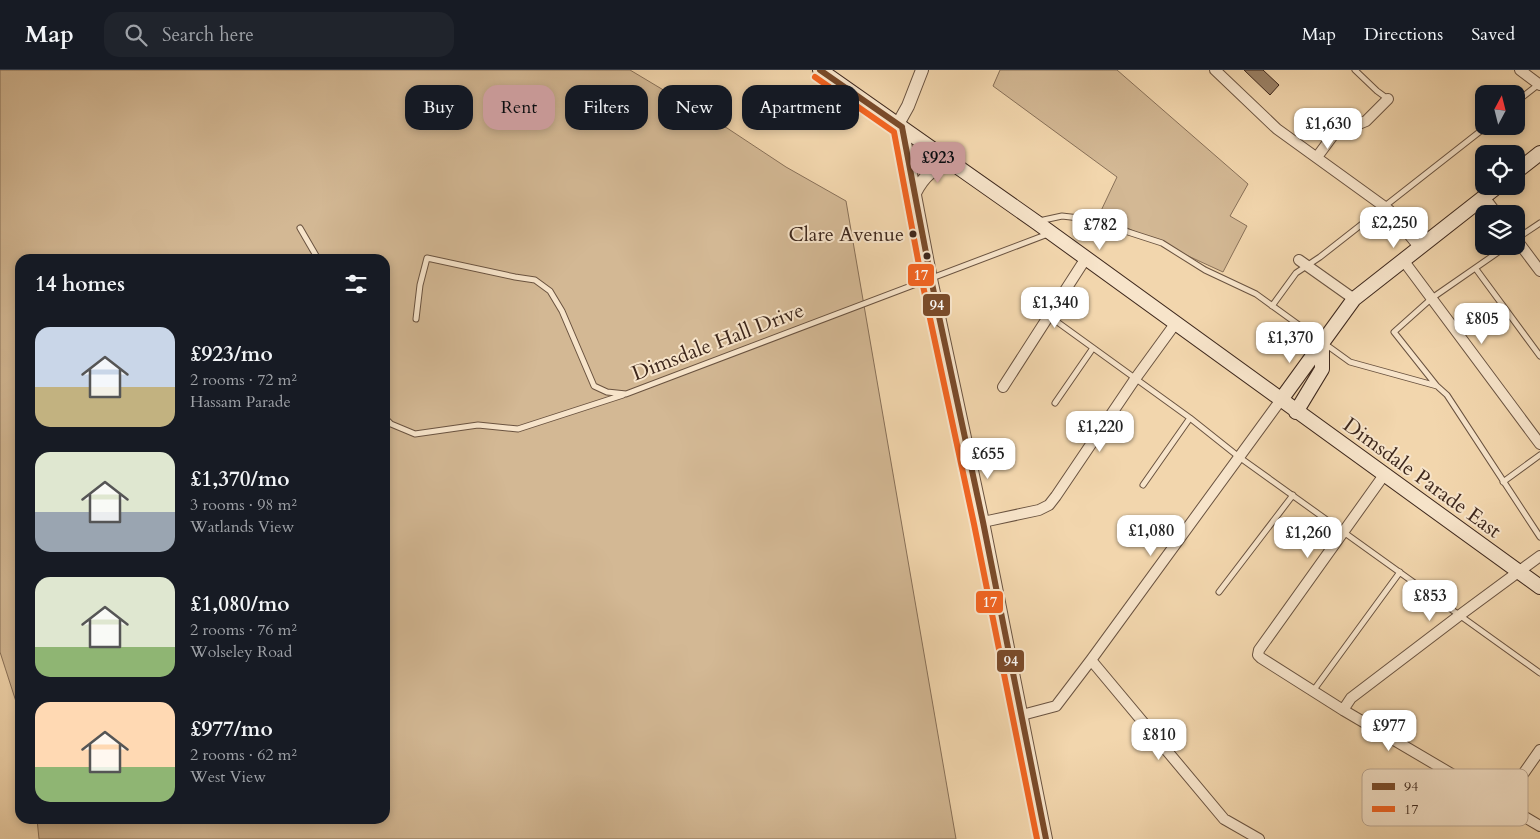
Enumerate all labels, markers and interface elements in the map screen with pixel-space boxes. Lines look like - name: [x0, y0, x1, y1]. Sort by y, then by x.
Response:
- search box: [104, 12, 454, 57]
- text: Map: [25, 18, 74, 51]
- icon: search: [122, 21, 150, 49]
- text: Search here: [162, 22, 254, 48]
- text: Map: [1302, 22, 1336, 47]
- text: Directions: [1364, 22, 1443, 47]
- text: Saved: [1471, 22, 1515, 47]
- chip: Buy: [405, 85, 473, 130]
- chip: Rent: [483, 85, 555, 130]
- chip: Filters: [565, 85, 648, 130]
- chip: New: [658, 85, 732, 130]
- chip: Apartment: [742, 85, 859, 130]
- north arrow: [1475, 85, 1525, 135]
- map controls: [1475, 85, 1525, 255]
- pin: £1,630: [1287, 108, 1369, 150]
- text: £1,630: [1305, 113, 1351, 135]
- pin: £923: [908, 142, 968, 184]
- button: locate: [1475, 145, 1525, 195]
- text: £923: [921, 147, 955, 169]
- button: layers: [1475, 205, 1525, 255]
- pin: £2,250: [1353, 206, 1435, 249]
- pin: £782: [1070, 208, 1130, 251]
- text: £2,250: [1371, 212, 1417, 234]
- text: £782: [1083, 214, 1117, 236]
- place label: Clare Avenue: [788, 221, 904, 248]
- marker: Clare Avenue: [908, 229, 918, 239]
- unlabelled marker: [922, 251, 932, 261]
- line badge: 17: [907, 263, 935, 287]
- text: 17: [914, 266, 928, 285]
- text: 14 homes: [35, 270, 125, 299]
- icon: filters: [342, 270, 370, 298]
- pin: £1,340: [1014, 286, 1096, 329]
- text: £1,340: [1032, 292, 1078, 314]
- line badge: 94: [922, 293, 951, 317]
- street label: Dimsdale Hall Drive: [628, 296, 808, 388]
- text: 94: [930, 296, 944, 315]
- pin: £805: [1452, 302, 1512, 345]
- text: £805: [1465, 308, 1499, 330]
- pin: £1,370: [1249, 322, 1331, 364]
- text: £1,370: [1267, 327, 1313, 349]
- text: £923/mo: [190, 340, 273, 369]
- icon: home: [75, 347, 135, 407]
- text: 2 rooms · 72 m²: [190, 369, 297, 391]
- text: Hassam Parade: [190, 391, 291, 413]
- pin: £1,220: [1059, 410, 1141, 453]
- street label: Dimsdale Parade East: [1337, 411, 1507, 545]
- text: £1,220: [1077, 416, 1123, 438]
- pin: £655: [958, 438, 1018, 480]
- text: £655: [971, 443, 1005, 465]
- text: £1,370/mo: [190, 465, 290, 494]
- icon: home: [75, 472, 135, 532]
- text: 3 rooms · 98 m²: [190, 494, 297, 516]
- pin: £1,080: [1110, 514, 1192, 557]
- text: Watlands View: [190, 516, 294, 538]
- pin: £1,260: [1267, 516, 1349, 559]
- text: £1,080: [1128, 520, 1174, 542]
- text: £1,260: [1285, 522, 1331, 544]
- pin: £853: [1400, 580, 1460, 622]
- text: £853: [1413, 585, 1447, 607]
- text: £1,080/mo: [190, 590, 290, 619]
- line badge: 17: [975, 590, 1004, 614]
- text: 17: [983, 593, 997, 612]
- icon: home: [75, 597, 135, 657]
- text: 2 rooms · 76 m²: [190, 619, 297, 641]
- text: Wolseley Road: [190, 641, 292, 663]
- line badge: 94: [996, 649, 1025, 673]
- text: 94: [1004, 652, 1018, 671]
- pin: £977: [1359, 710, 1419, 752]
- text: £977/mo: [190, 715, 273, 744]
- text: £977: [1372, 715, 1406, 737]
- pin: £810: [1129, 718, 1189, 761]
- icon: home: [75, 722, 135, 782]
- text: £810: [1142, 724, 1176, 746]
- text: 2 rooms · 62 m²: [190, 744, 297, 766]
- text: West View: [190, 766, 266, 788]
- legend: [1362, 769, 1528, 826]
- text: 94: [1404, 777, 1418, 796]
- text: 17: [1404, 800, 1418, 819]

